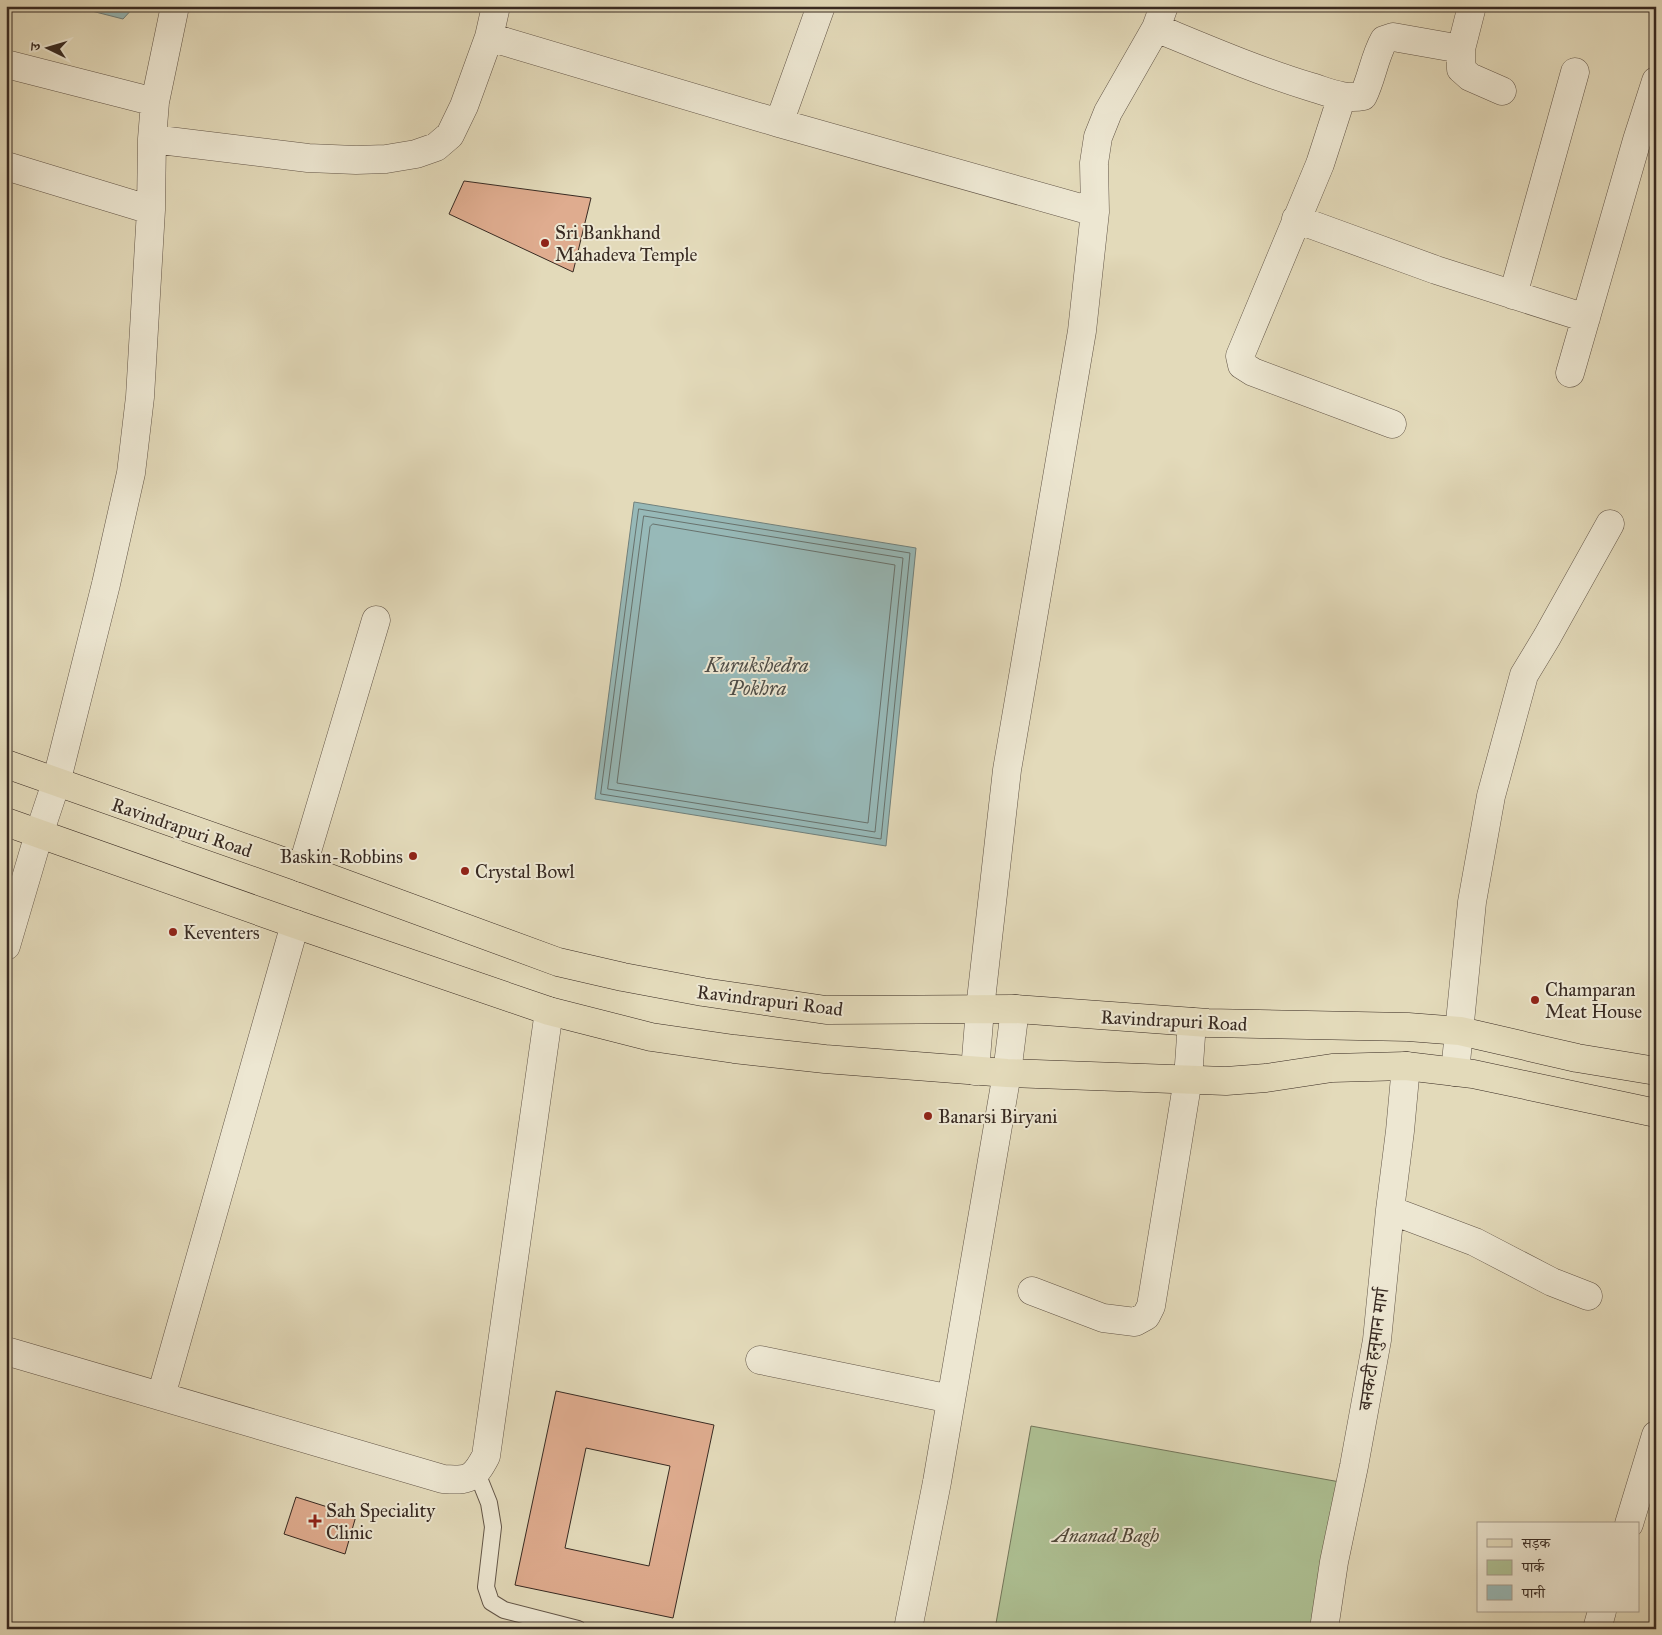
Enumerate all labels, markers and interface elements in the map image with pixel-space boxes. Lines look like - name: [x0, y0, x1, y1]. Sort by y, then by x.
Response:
- north arrow: [22, 22, 72, 72]
- text: उ: [27, 42, 44, 52]
- place label: Sri Bankhand Mahadeva Temple: [555, 221, 698, 266]
- marker: Sri Bankhand Mahadeva Temple: [539, 237, 551, 249]
- water label: Kurukshedra Pokhra: [704, 653, 809, 700]
- street label: Ravindrapuri Road: [109, 793, 256, 862]
- place label: Baskin-Robbins: [280, 845, 403, 868]
- marker: Baskin-Robbins: [407, 850, 419, 862]
- place label: Crystal Bowl: [475, 860, 575, 883]
- marker: Crystal Bowl: [459, 865, 471, 877]
- place label: Keventers: [183, 921, 260, 944]
- marker: Keventers: [167, 926, 179, 938]
- place label: Champaran Meat House: [1545, 978, 1642, 1023]
- street label: Ravindrapuri Road: [696, 980, 845, 1021]
- marker: Champaran Meat House: [1529, 994, 1541, 1006]
- street label: Ravindrapuri Road: [1100, 1005, 1249, 1036]
- place label: Banarsi Biryani: [938, 1105, 1057, 1128]
- marker: Banarsi Biryani: [922, 1110, 934, 1122]
- street label: बनकटी हनुमान मार्ग: [1353, 1285, 1395, 1413]
- place label: Sah Speciality Clinic: [326, 1499, 436, 1544]
- marker: Sah Speciality Clinic: [308, 1514, 322, 1528]
- legend: [1477, 1522, 1640, 1612]
- park label: Ananad Bagh: [1051, 1524, 1159, 1547]
- text: सड़क: [1521, 1534, 1551, 1552]
- text: पार्क: [1521, 1558, 1545, 1576]
- text: पानी: [1521, 1584, 1546, 1602]

